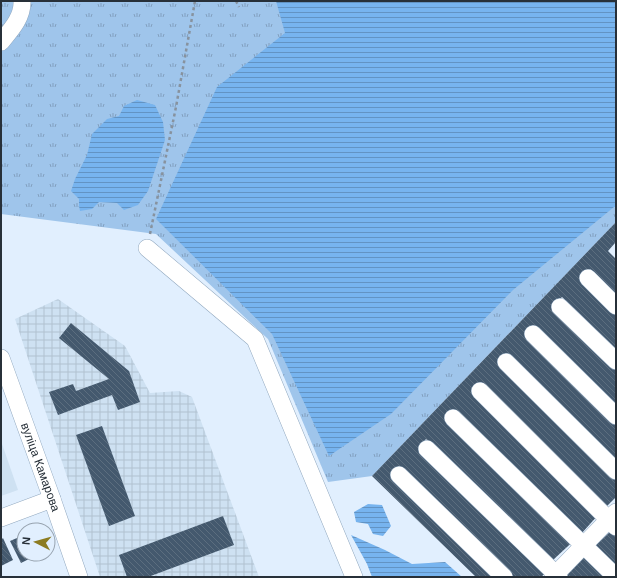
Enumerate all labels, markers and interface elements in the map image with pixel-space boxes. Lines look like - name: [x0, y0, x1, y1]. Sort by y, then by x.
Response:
- street label: вуліца Камарова: [18, 421, 63, 514]
- north arrow: [16, 522, 56, 562]
- text: N: [20, 536, 32, 546]

